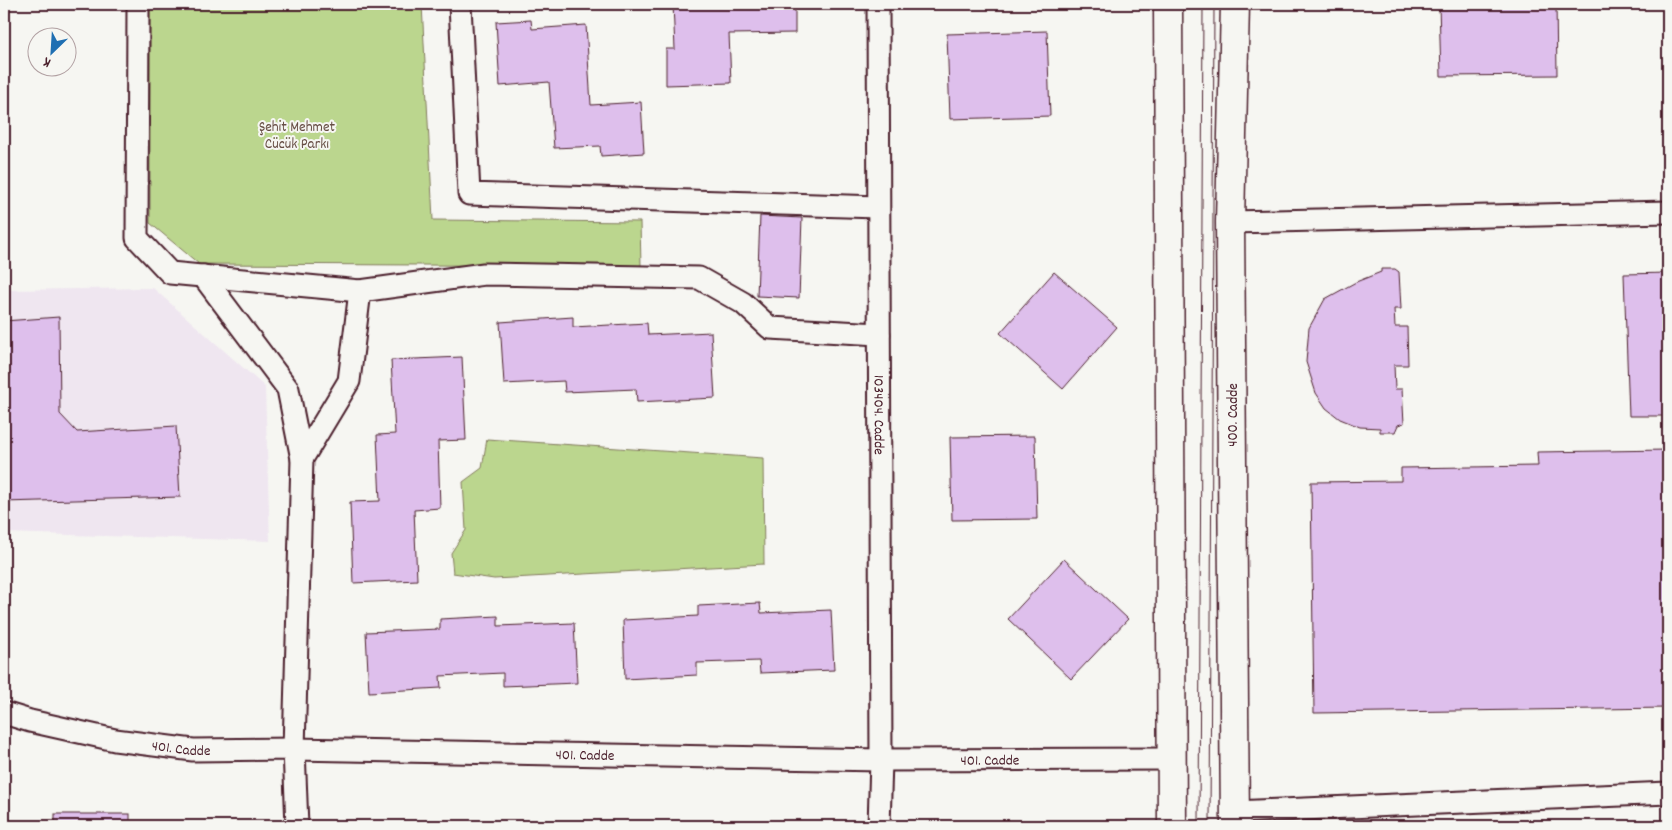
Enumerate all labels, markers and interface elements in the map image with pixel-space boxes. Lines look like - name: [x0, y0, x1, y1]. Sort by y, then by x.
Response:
- north arrow: [28, 28, 78, 78]
- text: K: [40, 51, 55, 72]
- park label: Şehit Mehmet Cücük Parkı: [259, 117, 335, 156]
- street label: 103404. Cadde: [866, 375, 889, 455]
- street label: 400. Cadde: [1223, 383, 1245, 447]
- street label: 401. Cadde: [150, 736, 211, 763]
- street label: 401. Cadde: [555, 745, 615, 768]
- street label: 401. Cadde: [961, 751, 1020, 773]

